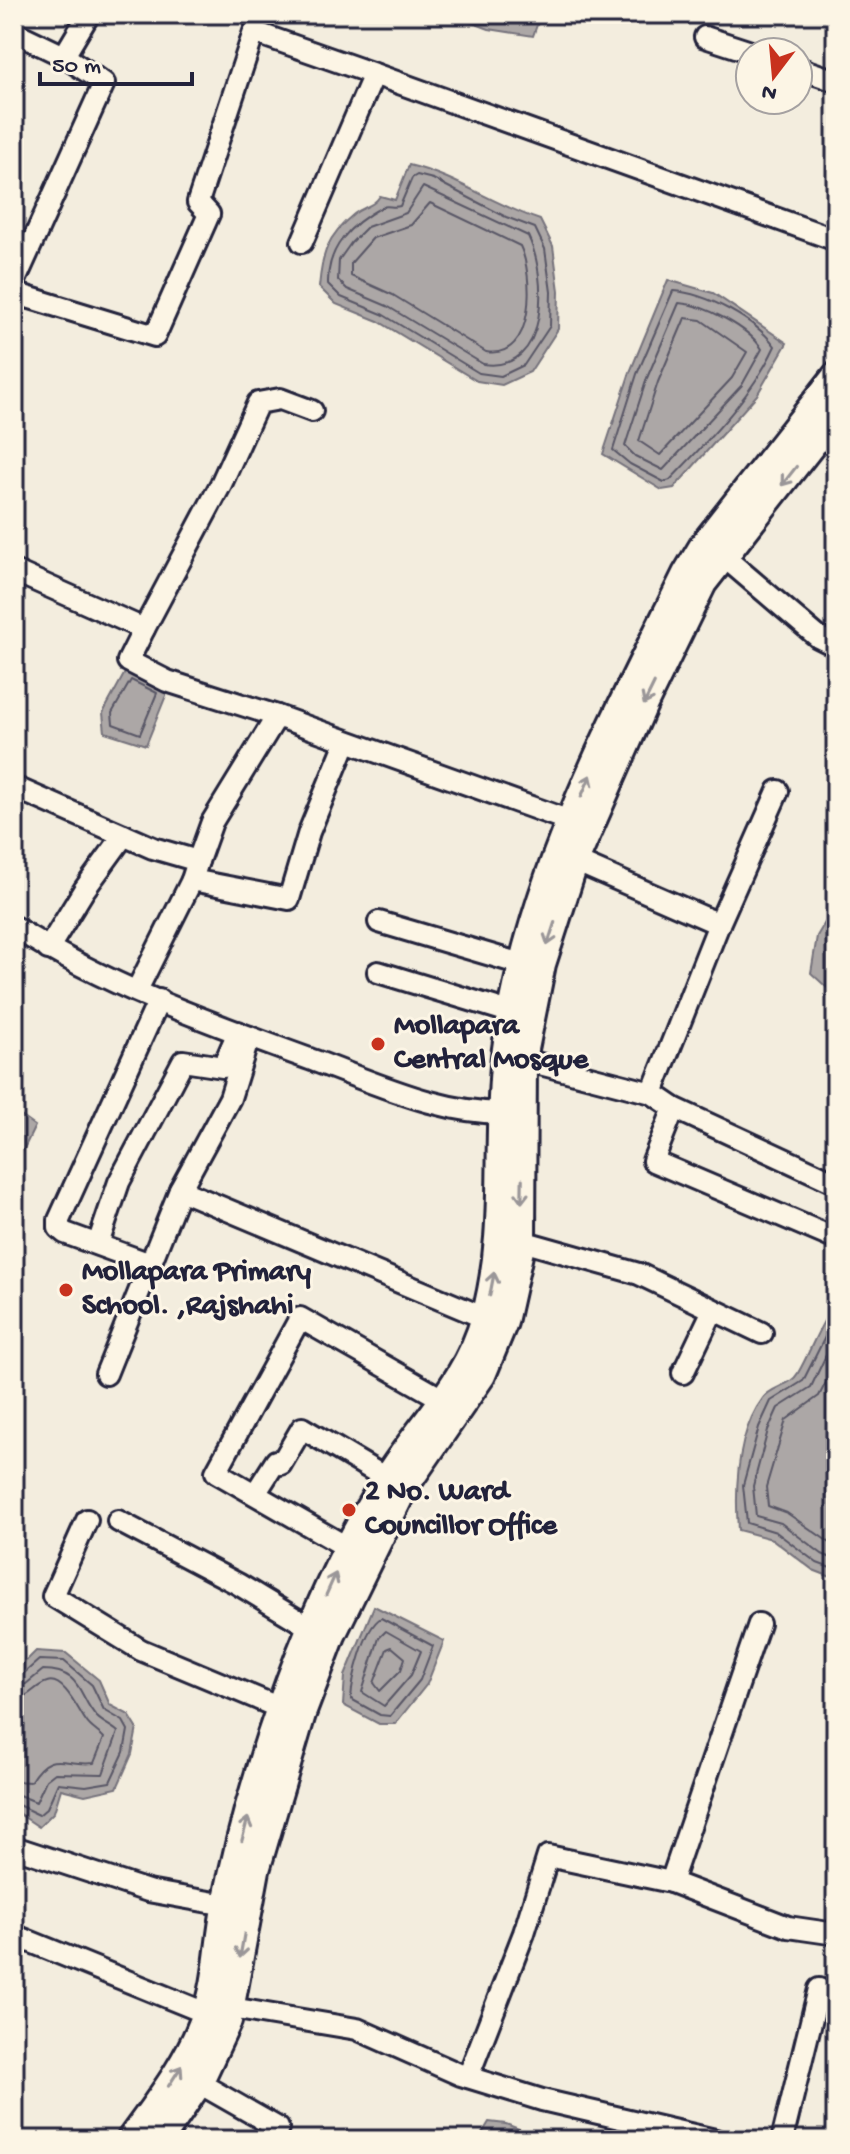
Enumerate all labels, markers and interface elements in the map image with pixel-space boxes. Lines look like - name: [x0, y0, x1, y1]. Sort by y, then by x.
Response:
- scale bar: [40, 36, 192, 86]
- north arrow: [734, 36, 814, 116]
- text: 50 m: [52, 53, 101, 82]
- text: N: [759, 77, 780, 106]
- one-way arrow: [780, 465, 797, 486]
- one-way arrow: [641, 681, 656, 705]
- one-way arrow: [579, 774, 594, 798]
- one-way arrow: [543, 921, 558, 947]
- place label: Mollapara Central Mosque: [394, 1010, 590, 1079]
- marker: Mollapara Central Mosque: [369, 1035, 387, 1053]
- one-way arrow: [515, 1177, 530, 1204]
- place label: Mollapara Primary School. ,Rajshahi: [82, 1256, 311, 1325]
- one-way arrow: [485, 1272, 500, 1297]
- marker: Mollapara Primary School. ,Rajshahi: [57, 1281, 75, 1299]
- place label: 2 No. Ward Councillor Office: [365, 1476, 558, 1545]
- marker: 2 No. Ward Councillor Office: [340, 1501, 358, 1519]
- one-way arrow: [324, 1572, 339, 1596]
- one-way arrow: [239, 1817, 254, 1843]
- one-way arrow: [233, 1932, 248, 1958]
- one-way arrow: [167, 2065, 183, 2088]

